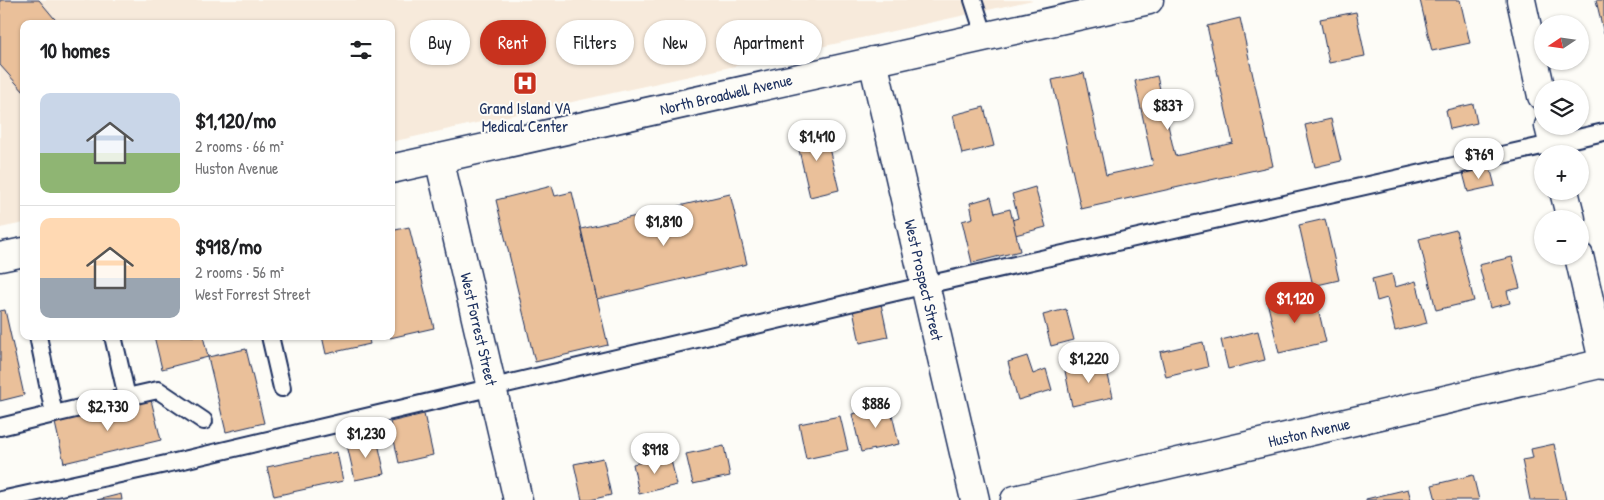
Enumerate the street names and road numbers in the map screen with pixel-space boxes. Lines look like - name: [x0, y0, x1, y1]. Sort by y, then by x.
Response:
- street label: North Broadwell Avenue: [658, 68, 795, 120]
- street label: West Prospect Street: [899, 217, 949, 343]
- street label: West Forrest Street: [455, 270, 503, 388]
- street label: Huston Avenue: [1266, 412, 1353, 452]

